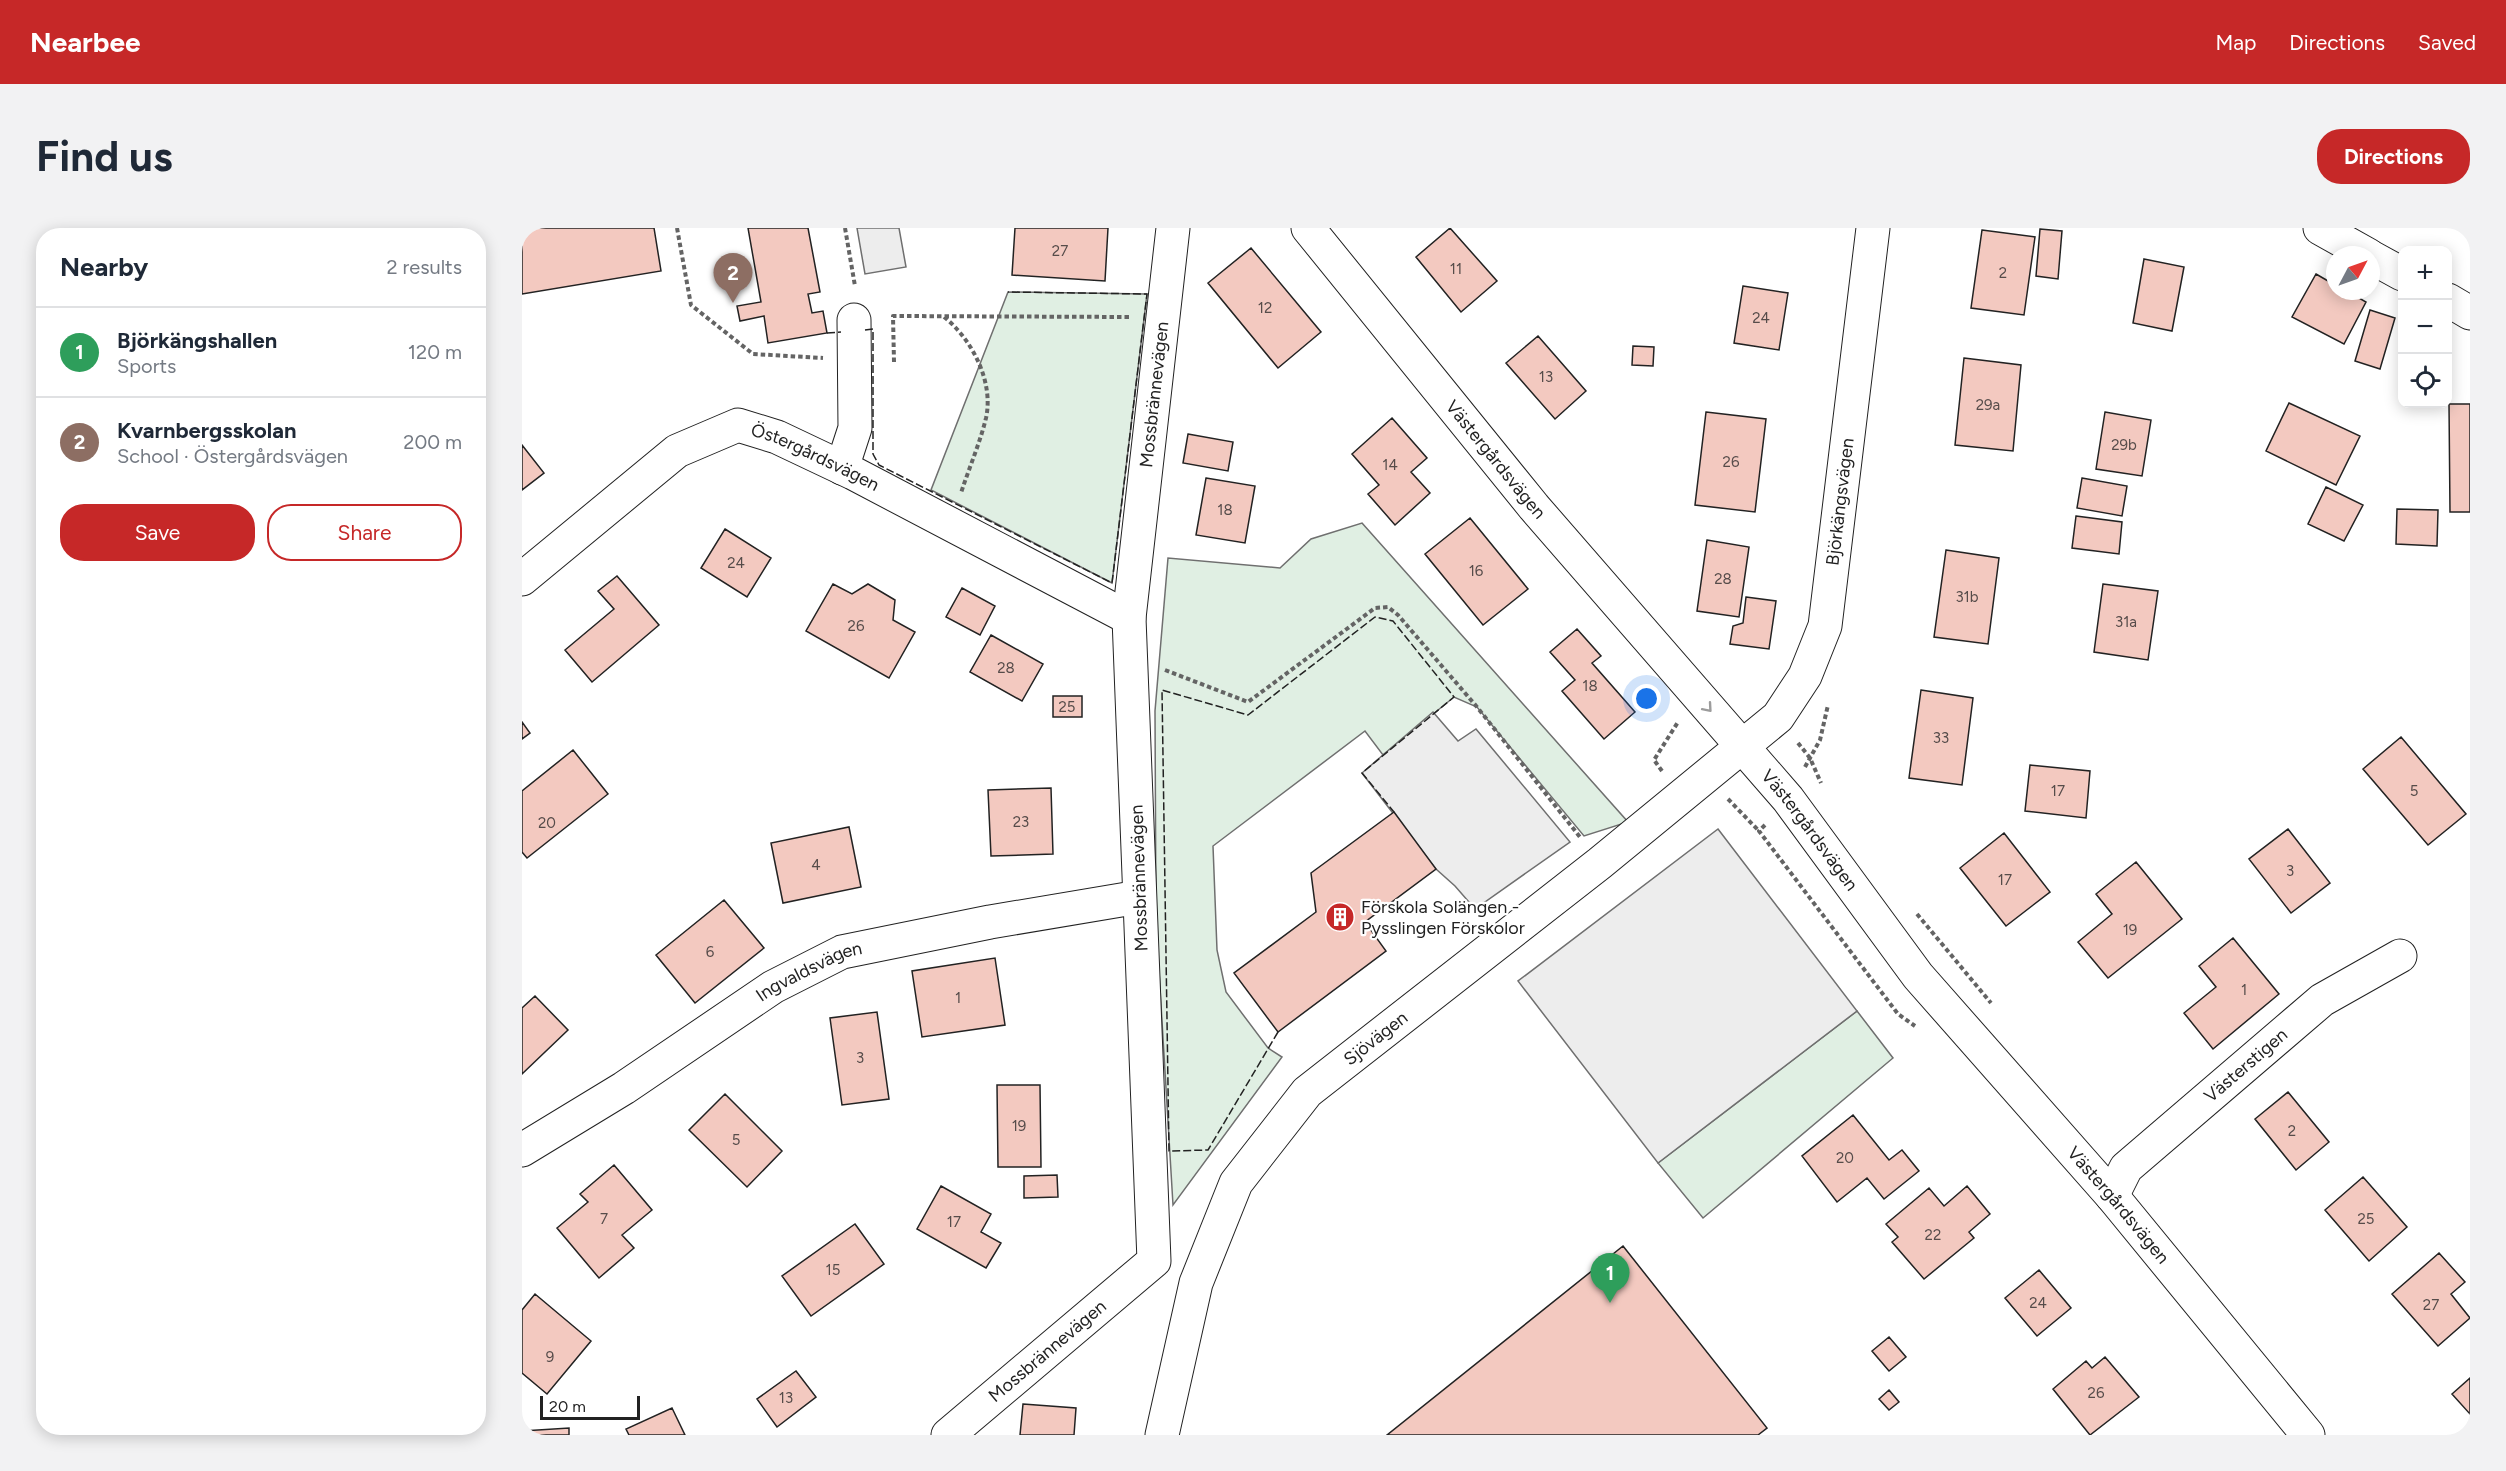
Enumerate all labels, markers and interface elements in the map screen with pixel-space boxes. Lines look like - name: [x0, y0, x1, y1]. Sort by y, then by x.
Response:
- text: Nearbee: [30, 25, 140, 59]
- text: Map: [2215, 30, 2256, 55]
- text: Directions: [2289, 30, 2385, 55]
- text: Saved: [2418, 30, 2476, 55]
- button: Directions: [2317, 129, 2470, 184]
- text: Find us: [36, 131, 173, 182]
- house number: 27: [1052, 242, 1068, 260]
- north arrow: [2326, 246, 2380, 300]
- map controls: [2398, 246, 2452, 408]
- button: +: [2398, 246, 2452, 300]
- text: Nearby: [60, 251, 148, 283]
- pin: 2: [714, 254, 752, 303]
- text: 2 results: [386, 255, 462, 279]
- house number: 11: [1450, 260, 1462, 278]
- house number: 2: [1999, 264, 2007, 282]
- house number: 12: [1258, 299, 1272, 317]
- button: −: [2398, 300, 2452, 354]
- house number: 24: [1752, 309, 1770, 327]
- street label: Mossbrännevägen: [1135, 320, 1173, 469]
- text: Björkängshallen: [117, 327, 277, 354]
- text: 1: [75, 340, 84, 364]
- text: 120 m: [408, 340, 462, 364]
- text: Sports: [117, 354, 176, 378]
- button: locate: [2398, 354, 2452, 408]
- house number: 13: [1539, 368, 1553, 386]
- street label: Västergårdsvägen: [1441, 396, 1550, 523]
- house number: 29a: [1976, 396, 2000, 414]
- text: Kvarnbergsskolan: [117, 417, 296, 444]
- street label: Östergårdsvägen: [748, 419, 883, 496]
- text: 2: [74, 430, 85, 454]
- text: 200 m: [403, 430, 462, 454]
- house number: 29b: [2111, 436, 2137, 454]
- street label: Björkängsvägen: [1821, 437, 1859, 567]
- text: School · Östergårdsvägen: [117, 444, 348, 468]
- house number: 26: [1723, 453, 1740, 471]
- house number: 14: [1382, 456, 1398, 474]
- house number: 18: [1217, 501, 1233, 519]
- button: Save: [60, 504, 255, 561]
- button: Share: [267, 504, 462, 561]
- house number: 24: [727, 554, 745, 572]
- house number: 16: [1469, 562, 1484, 580]
- house number: 28: [1714, 570, 1732, 588]
- house number: 31b: [1955, 588, 1979, 606]
- house number: 31a: [2115, 613, 2137, 631]
- house number: 26: [848, 617, 865, 635]
- house number: 28: [997, 659, 1015, 677]
- house number: 18: [1582, 677, 1598, 695]
- your location: [1632, 684, 1661, 713]
- house number: 25: [1058, 698, 1076, 716]
- one-way arrow: [1701, 701, 1712, 712]
- house number: 33: [1933, 729, 1949, 747]
- street label: Västergårdsvägen: [1757, 765, 1863, 895]
- house number: 17: [2051, 782, 2065, 800]
- house number: 5: [2410, 782, 2418, 800]
- street label: Mossbrännevägen: [1125, 804, 1153, 952]
- house number: 23: [1013, 813, 1029, 831]
- house number: 20: [538, 814, 556, 832]
- house number: 4: [811, 856, 821, 874]
- house number: 3: [2286, 862, 2294, 880]
- house number: 17: [1998, 871, 2012, 889]
- place label: Förskola Solängen - Pysslingen Förskolor: [1361, 896, 1525, 939]
- building icon: Förskola Solängen - Pysslingen Förskolor: [1324, 901, 1356, 933]
- house number: 19: [2123, 921, 2137, 939]
- street label: Ingvaldsvägen: [752, 937, 864, 1006]
- house number: 6: [706, 943, 715, 961]
- house number: 1: [2241, 981, 2247, 999]
- house number: 1: [955, 989, 961, 1007]
- street label: Sjövägen: [1339, 1007, 1412, 1070]
- street label: Västerstigen: [2200, 1024, 2292, 1107]
- house number: 3: [856, 1049, 864, 1067]
- house number: 19: [1012, 1117, 1026, 1135]
- house number: 2: [2288, 1122, 2296, 1140]
- house number: 5: [732, 1131, 740, 1149]
- street label: Västergårdsvägen: [2063, 1142, 2174, 1268]
- house number: 20: [1836, 1149, 1854, 1167]
- house number: 7: [600, 1210, 608, 1228]
- house number: 25: [2357, 1210, 2375, 1228]
- house number: 17: [947, 1213, 961, 1231]
- house number: 22: [1925, 1226, 1941, 1244]
- pin: 1: [1590, 1254, 1630, 1303]
- house number: 15: [826, 1261, 840, 1279]
- house number: 24: [2029, 1294, 2047, 1312]
- street label: Mossbrännevägen: [984, 1295, 1111, 1407]
- house number: 27: [2423, 1296, 2439, 1314]
- house number: 9: [546, 1348, 554, 1366]
- house number: 26: [2088, 1384, 2105, 1402]
- house number: 13: [779, 1389, 793, 1407]
- scale bar: [540, 1393, 640, 1420]
- text: 20 m: [549, 1397, 586, 1416]

